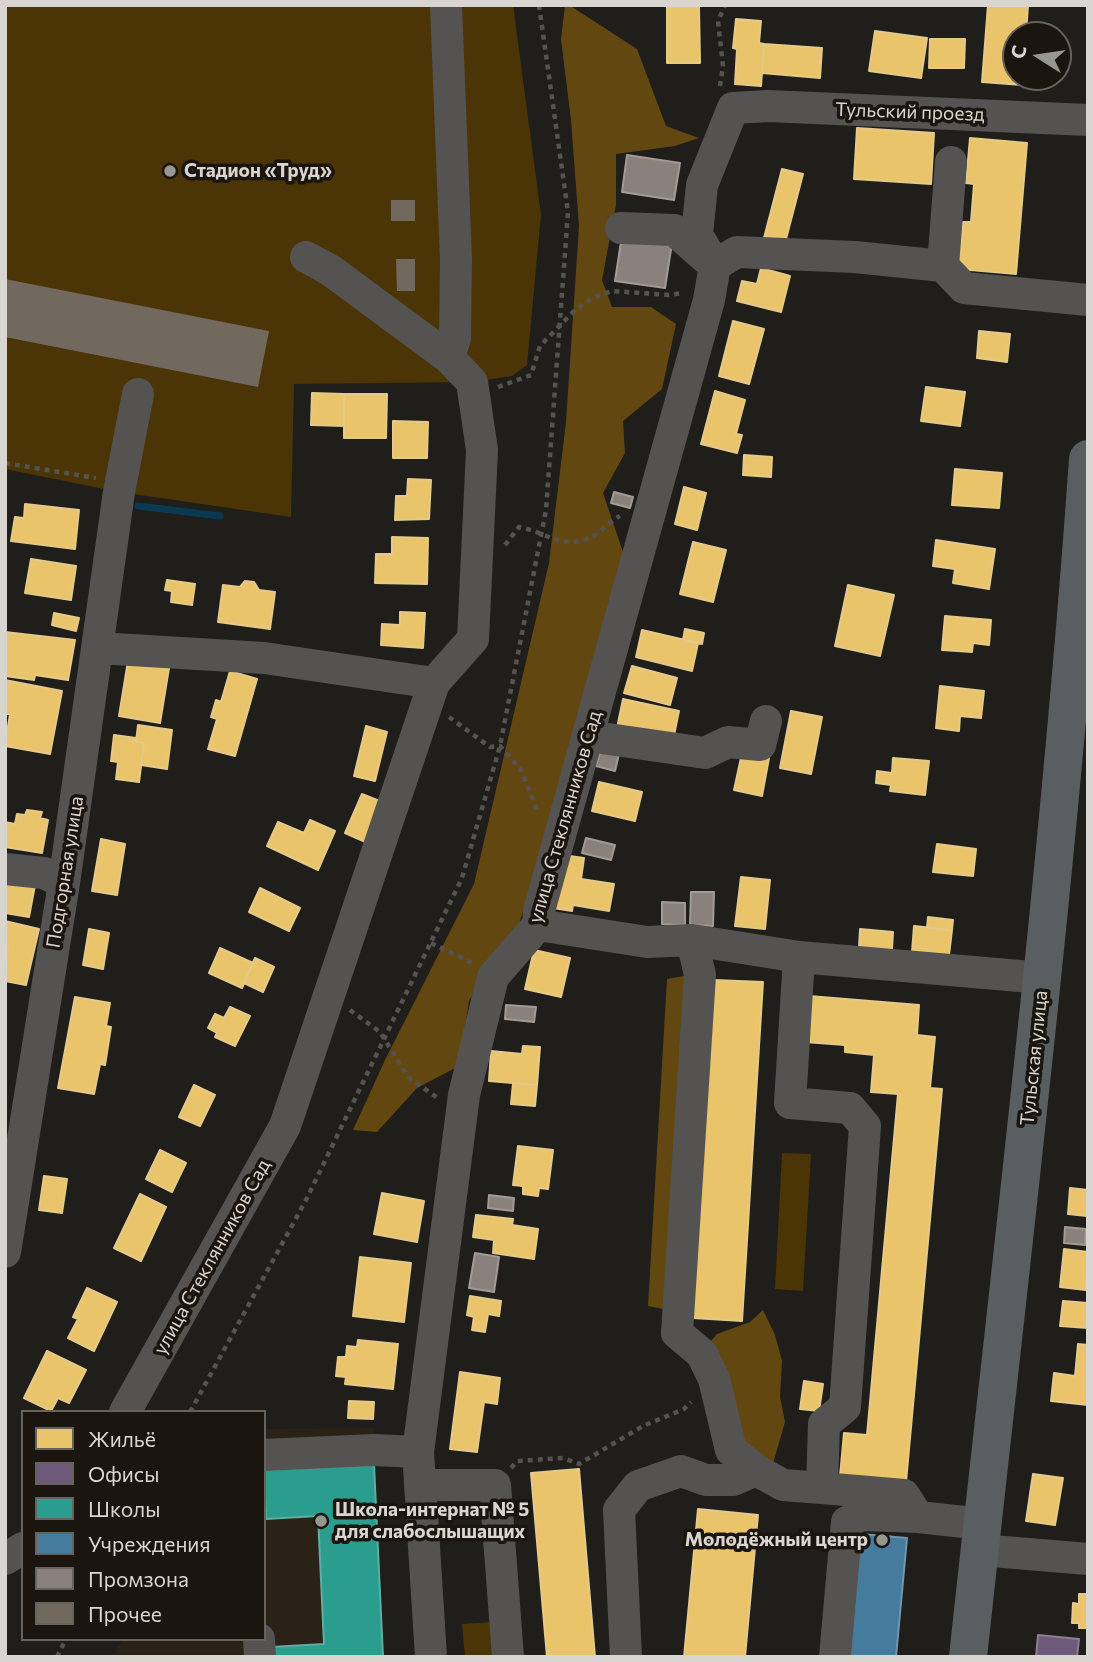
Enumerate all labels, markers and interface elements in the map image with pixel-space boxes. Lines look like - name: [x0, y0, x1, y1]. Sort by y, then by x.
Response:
- north arrow: [1002, 21, 1072, 91]
- text: С: [1005, 43, 1031, 61]
- street label: Тульский проезд: [835, 98, 985, 126]
- place label: Стадион «Труд»: [184, 160, 332, 182]
- marker: Стадион «Труд»: [162, 163, 178, 179]
- street label: улица Стеклянников Сад: [524, 708, 606, 926]
- street label: Подгорная улица: [42, 794, 88, 950]
- street label: Тульская улица: [1016, 989, 1052, 1127]
- street label: улица Стеклянников Сад: [149, 1155, 275, 1359]
- legend: [21, 1410, 266, 1641]
- text: Жильё: [88, 1426, 156, 1451]
- text: Офисы: [88, 1461, 159, 1486]
- text: Школы: [88, 1496, 160, 1521]
- place label: Школа-интернат № 5 для слабослышащих: [335, 1499, 529, 1543]
- marker: Школа-интернат № 5 для слабослышащих: [313, 1513, 329, 1529]
- place label: Молодёжный центр: [685, 1529, 868, 1551]
- text: Учреждения: [88, 1531, 210, 1556]
- marker: Молодёжный центр: [874, 1532, 890, 1548]
- text: Промзона: [88, 1566, 189, 1591]
- text: Прочее: [88, 1601, 162, 1626]

